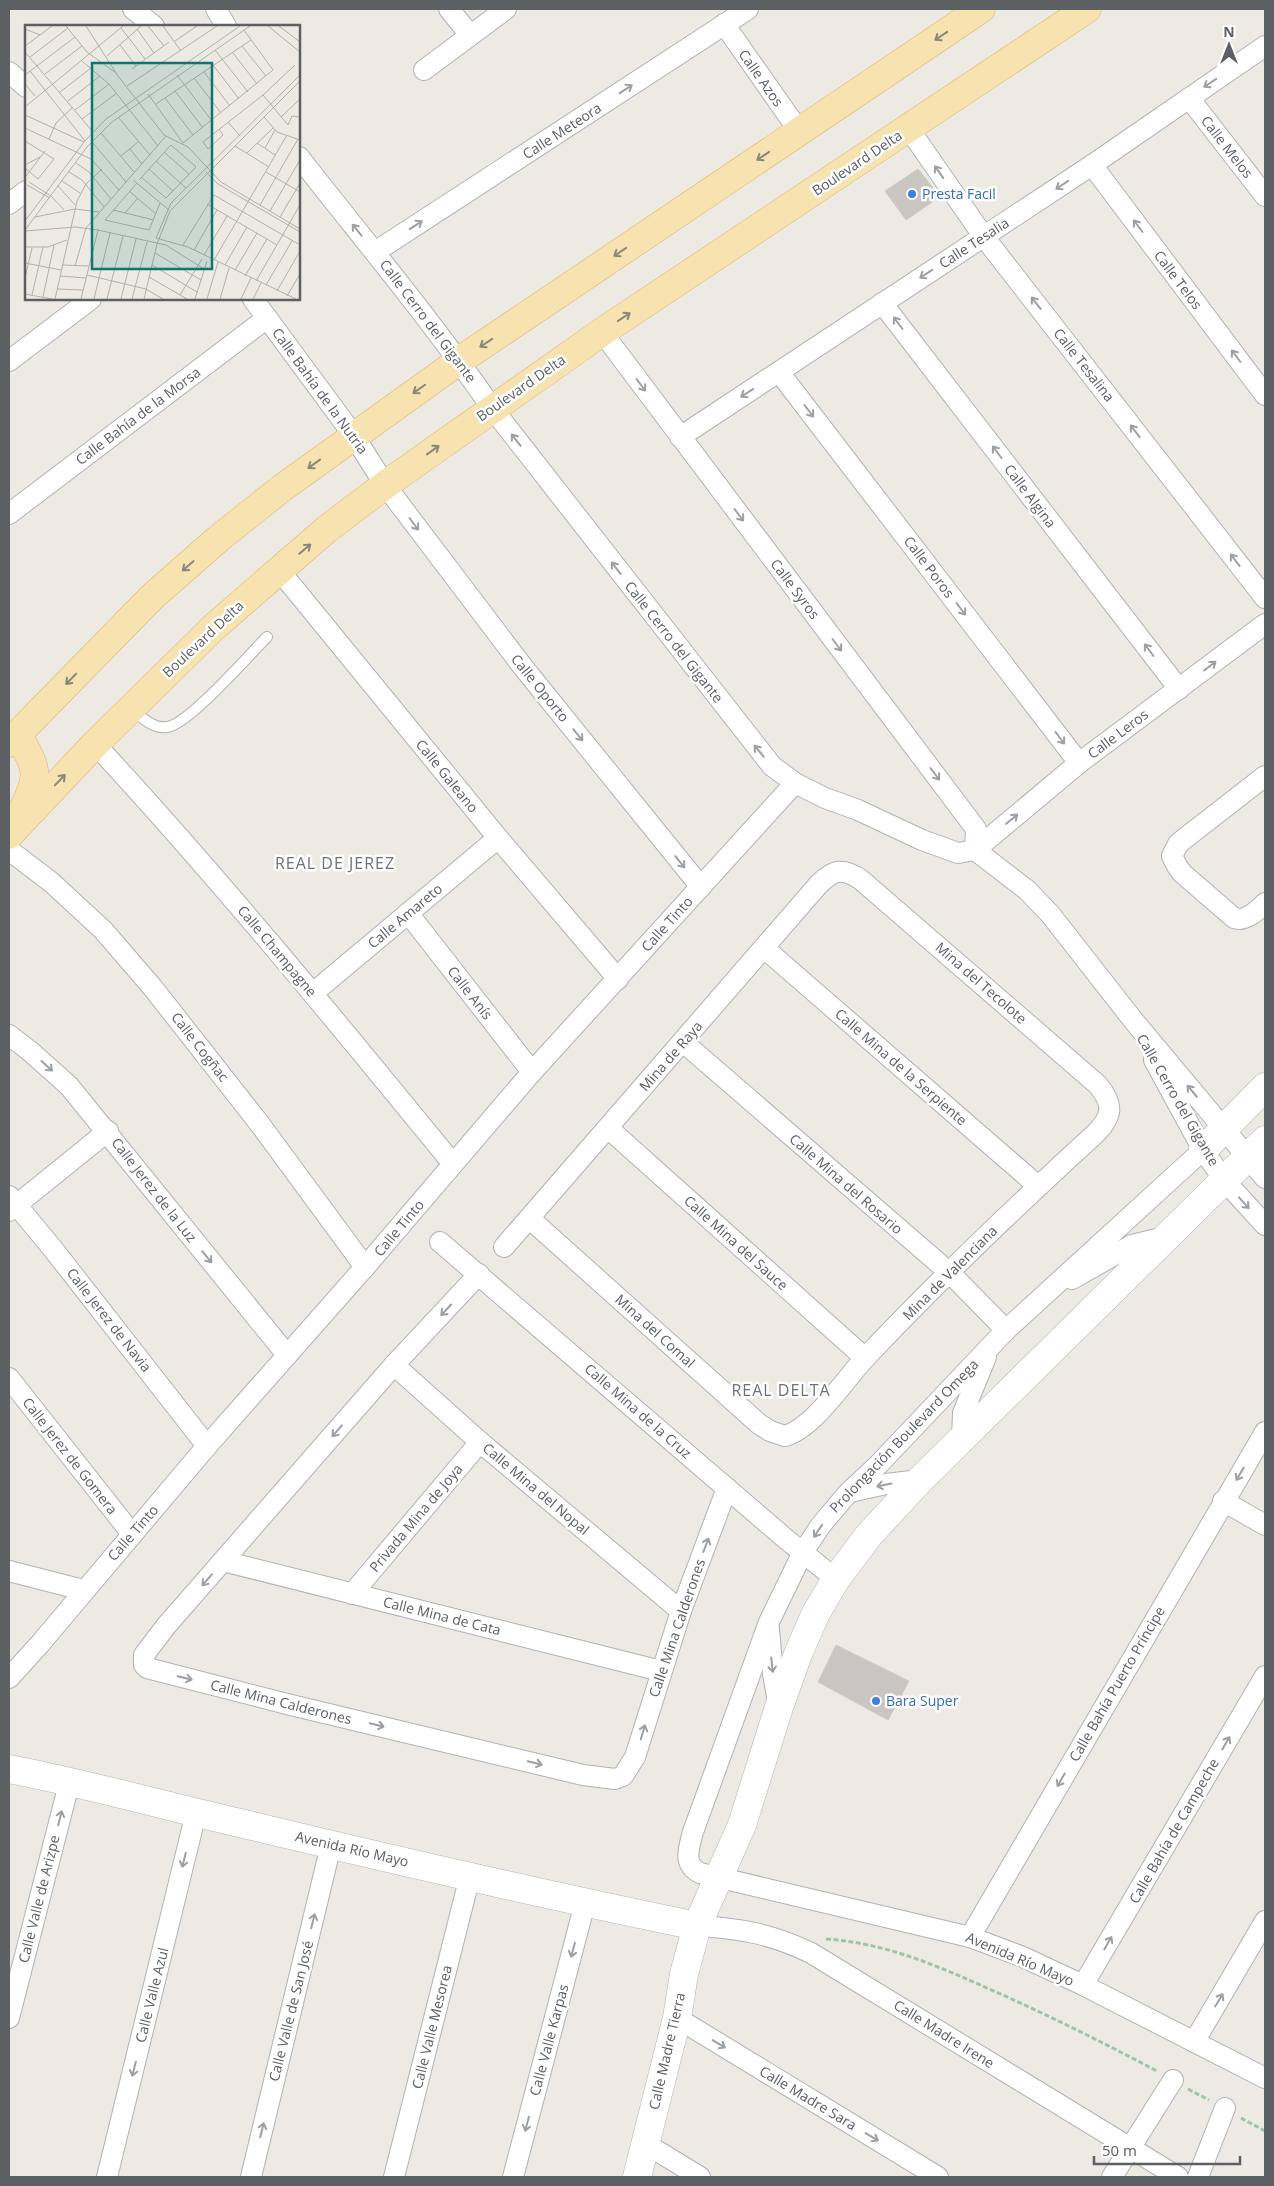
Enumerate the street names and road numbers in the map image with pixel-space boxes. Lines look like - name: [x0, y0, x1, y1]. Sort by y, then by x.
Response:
- street label: Calle Azos: [735, 45, 788, 110]
- street label: Calle Meteora: [519, 98, 605, 163]
- street label: Calle Melos: [1197, 112, 1258, 182]
- street label: Boulevard Delta: [808, 126, 905, 200]
- street label: Calle Tesalia: [935, 213, 1012, 272]
- street label: Calle Telos: [1150, 246, 1207, 313]
- street label: Calle Cerro del Gigante: [376, 255, 481, 386]
- street label: Calle Bahía de la Nutria: [268, 324, 373, 458]
- street label: Calle Tesalina: [1050, 324, 1119, 405]
- street label: Boulevard Delta: [472, 350, 569, 425]
- street label: Calle Bahía de la Morsa: [71, 362, 204, 469]
- street label: Calle Algina: [1000, 460, 1061, 531]
- street label: Calle Poros: [900, 532, 959, 602]
- street label: Calle Syros: [767, 555, 824, 623]
- street label: Calle Cerro del Gigante: [621, 577, 728, 707]
- street label: Boulevard Delta: [158, 596, 247, 681]
- street label: Calle Oporto: [507, 650, 574, 726]
- street label: Calle Leros: [1084, 704, 1152, 763]
- street label: Calle Galeano: [412, 735, 483, 816]
- street label: Calle Amareto: [363, 879, 446, 952]
- street label: Calle Tinto: [637, 892, 697, 955]
- street label: Calle Champagne: [234, 901, 321, 1000]
- street label: Mina del Tecolote: [932, 938, 1031, 1028]
- street label: Calle Anís: [444, 962, 497, 1024]
- street label: Calle Mina de la Serpiente: [831, 1004, 971, 1129]
- street label: Calle Cogñac: [167, 1008, 234, 1086]
- street label: Mina de Raya: [635, 1016, 706, 1095]
- street label: Calle Cerro del Gigante: [1133, 1030, 1224, 1169]
- street label: Calle Mina del Rosario: [786, 1129, 907, 1238]
- street label: Calle Jerez de la Luz: [107, 1133, 202, 1246]
- street label: Calle Mina del Sauce: [680, 1191, 792, 1294]
- street label: Calle Tinto: [369, 1195, 428, 1260]
- street label: Mina de Valenciana: [898, 1221, 1001, 1324]
- street label: Calle Jerez de Navia: [63, 1264, 156, 1376]
- street label: Mina del Comal: [611, 1290, 699, 1372]
- street label: Prolongación Boulevard Omega: [825, 1355, 982, 1517]
- street label: Calle Mina de la Cruz: [581, 1359, 696, 1463]
- street label: Calle Jerez de Gomera: [19, 1393, 122, 1518]
- street label: Calle Mina del Nopal: [479, 1438, 594, 1539]
- street label: Privada Mina de Joya: [365, 1460, 466, 1576]
- street label: Calle Tinto: [103, 1501, 162, 1565]
- street label: Calle Mina Calderones: [644, 1556, 709, 1700]
- street label: Calle Mina de Cata: [381, 1592, 503, 1639]
- street label: Calle Bahía Puerto Príncipe: [1064, 1603, 1169, 1765]
- street label: Calle Mina Calderones: [208, 1675, 354, 1728]
- street label: Calle Bahía de Campeche: [1124, 1755, 1223, 1907]
- street label: Avenida Río Mayo: [294, 1826, 411, 1871]
- street label: Calle Valle de Arizpe: [13, 1833, 64, 1965]
- street label: Avenida Río Mayo: [963, 1927, 1077, 1990]
- street label: Calle Valle de San José: [264, 1938, 317, 2083]
- street label: Calle Valle Azul: [131, 1945, 173, 2044]
- street label: Calle Valle Mesorea: [407, 1963, 456, 2091]
- street label: Calle Valle Karpas: [524, 1982, 573, 2098]
- street label: Calle Madre Tierra: [644, 1990, 689, 2111]
- street label: Calle Madre Irene: [890, 1995, 998, 2072]
- street label: Calle Madre Sara: [756, 2061, 860, 2134]

